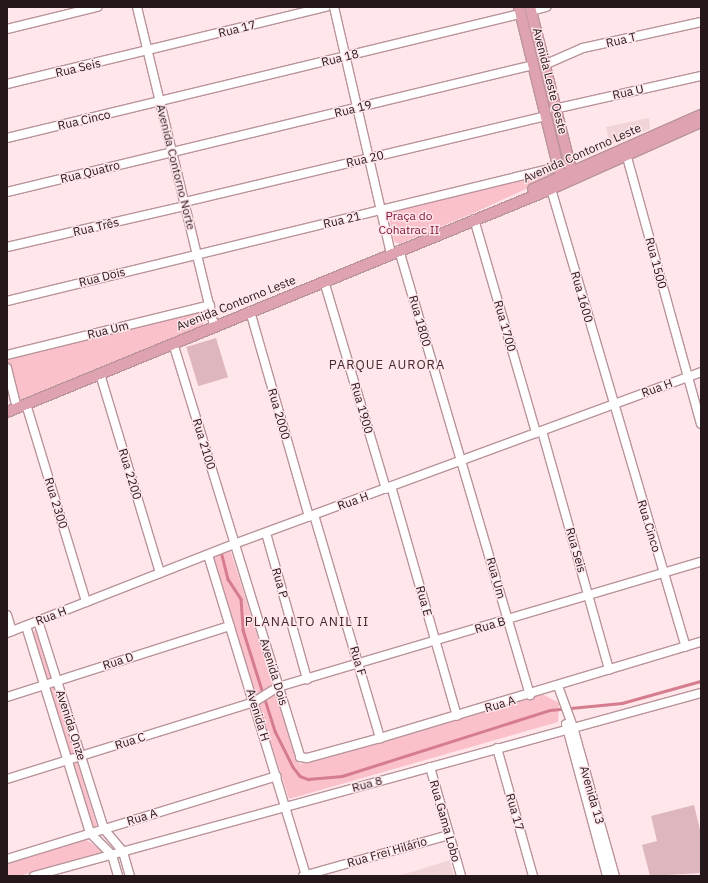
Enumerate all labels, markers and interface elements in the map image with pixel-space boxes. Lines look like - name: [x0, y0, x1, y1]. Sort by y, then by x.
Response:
- street label: Rua 17: [217, 17, 257, 41]
- street label: Avenida Leste Oeste: [530, 26, 570, 136]
- street label: Rua T: [604, 30, 638, 50]
- street label: Rua 18: [320, 46, 360, 70]
- street label: Rua Seis: [54, 56, 102, 80]
- street label: Rua U: [611, 81, 645, 103]
- street label: Rua 19: [333, 97, 373, 121]
- street label: Avenida Contorno Norte: [153, 103, 199, 231]
- street label: Rua Cinco: [56, 107, 112, 133]
- street label: Avenida Contorno Leste: [521, 120, 643, 186]
- street label: Rua 20: [345, 148, 385, 170]
- street label: Rua Quatro: [59, 158, 121, 186]
- street label: Rua 21: [322, 209, 362, 231]
- park label: Praça do Cohatrac II: [379, 209, 439, 237]
- street label: Rua Três: [72, 215, 120, 239]
- street label: Rua 1500: [642, 236, 670, 290]
- street label: Rua Dois: [77, 264, 127, 290]
- street label: Rua 1600: [568, 270, 596, 324]
- street label: Avenida Contorno Leste: [174, 272, 298, 334]
- street label: Rua 1800: [406, 294, 434, 348]
- street label: Rua 1700: [491, 299, 519, 353]
- street label: Rua Um: [86, 318, 130, 342]
- district label: PARQUE AURORA: [329, 357, 445, 373]
- street label: Rua H: [639, 376, 675, 400]
- street label: Rua 1900: [348, 381, 376, 435]
- street label: Rua 2000: [265, 387, 293, 441]
- street label: Rua 2100: [189, 417, 219, 471]
- street label: Rua 2200: [115, 447, 145, 501]
- street label: Rua 2300: [41, 476, 71, 530]
- street label: Rua H: [335, 489, 371, 513]
- street label: Rua Cinco: [634, 498, 664, 554]
- street label: Rua Seis: [563, 526, 589, 574]
- street label: Rua Um: [483, 556, 509, 600]
- street label: Rua P: [269, 566, 291, 600]
- street label: Rua E: [413, 584, 435, 618]
- street label: Rua H: [33, 604, 69, 628]
- district label: PLANALTO ANIL II: [245, 614, 369, 630]
- street label: Rua B: [473, 614, 507, 636]
- street label: Avenida Dois: [257, 637, 291, 707]
- street label: Rua F: [347, 644, 369, 678]
- street label: Rua D: [101, 649, 135, 673]
- street label: Avenida H: [243, 687, 273, 743]
- street label: Avenida Onze: [53, 688, 89, 762]
- street label: Rua A: [483, 693, 517, 715]
- street label: Rua C: [113, 729, 147, 753]
- street label: Avenida 13: [577, 764, 607, 826]
- street label: Rua 8: [350, 773, 384, 795]
- street label: Rua Gama Lobo: [426, 778, 464, 864]
- street label: Rua 17: [503, 792, 527, 832]
- street label: Rua A: [125, 806, 159, 828]
- street label: Rua Frei Hilário: [345, 834, 429, 870]

